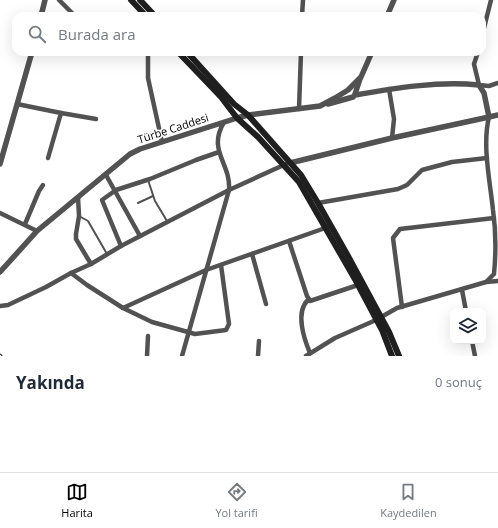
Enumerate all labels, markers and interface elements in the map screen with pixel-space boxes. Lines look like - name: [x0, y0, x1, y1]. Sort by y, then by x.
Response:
- search box: [12, 12, 486, 56]
- icon: search: [26, 23, 48, 45]
- text: Burada ara: [58, 24, 136, 44]
- street label: Türbe Caddesi: [136, 109, 210, 147]
- map controls: [450, 308, 486, 344]
- button: layers: [450, 308, 486, 344]
- text: Yakında: [16, 371, 85, 394]
- text: 0 sonuç: [435, 373, 482, 391]
- tab: Harita: [61, 481, 93, 520]
- tab: Yol tarifi: [215, 481, 258, 520]
- tab: Kaydedilen: [380, 481, 437, 520]

